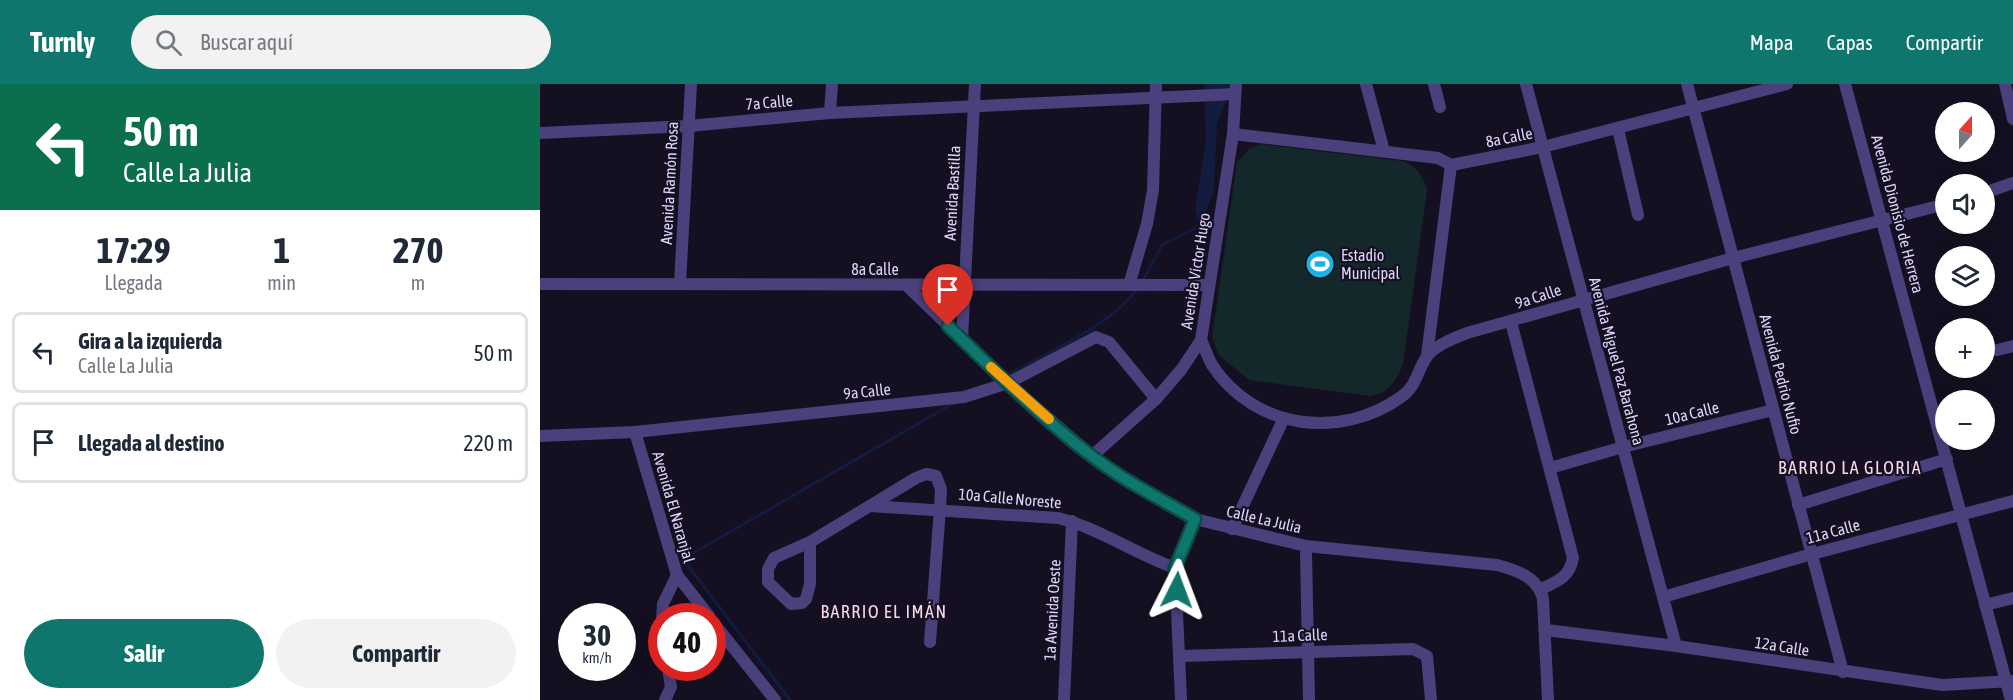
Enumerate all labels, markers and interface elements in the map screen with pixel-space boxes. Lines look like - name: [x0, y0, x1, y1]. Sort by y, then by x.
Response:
- search box: [131, 15, 551, 69]
- text: Turnly: [30, 26, 95, 58]
- icon: search: [152, 26, 185, 59]
- text: Buscar aquí: [200, 29, 293, 55]
- text: Mapa: [1750, 30, 1793, 54]
- text: Capas: [1826, 30, 1873, 54]
- text: Compartir: [1906, 30, 1983, 54]
- street label: 7a Calle: [745, 91, 793, 113]
- north arrow: [1935, 102, 1995, 162]
- map controls: [1935, 102, 1995, 450]
- text: 50 m: [123, 107, 198, 155]
- icon: left: [24, 108, 102, 186]
- street label: Avenida Ramón Rosa: [657, 121, 681, 245]
- street label: 8a Calle: [1484, 124, 1534, 150]
- street label: Avenida Dionisio de Herrera: [1868, 133, 1928, 295]
- street label: Avenida Bastilla: [941, 145, 963, 241]
- text: Calle La Julia: [123, 157, 252, 188]
- button: sound: [1935, 174, 1995, 234]
- street label: Avenida Víctor Hugo: [1177, 212, 1214, 331]
- text: 17:29: [97, 229, 171, 271]
- text: 1: [273, 229, 290, 271]
- text: 270: [393, 229, 443, 271]
- place label: Estadio Municipal: [1341, 246, 1401, 283]
- button: layers: [1935, 246, 1995, 306]
- sports icon: Estadio Municipal: [1304, 248, 1336, 280]
- street label: 8a Calle: [851, 260, 899, 278]
- pin: [922, 264, 973, 326]
- text: Llegada: [105, 271, 163, 294]
- text: min: [267, 271, 296, 294]
- text: m: [411, 271, 425, 294]
- icon: arrive: [931, 273, 964, 306]
- street label: Avenida Miguel Paz Barahona: [1585, 275, 1648, 447]
- street label: 9a Calle: [1513, 280, 1563, 312]
- street label: Avenida Pedrio Nufio: [1756, 312, 1806, 436]
- button: +: [1935, 318, 1995, 378]
- text: Gira a la izquierda: [78, 328, 222, 354]
- icon: left: [27, 336, 60, 369]
- text: 50 m: [473, 340, 513, 366]
- text: Calle La Julia: [78, 354, 174, 377]
- street label: 9a Calle: [842, 380, 892, 402]
- button: −: [1935, 390, 1995, 450]
- street label: 10a Calle: [1663, 398, 1721, 428]
- icon: arrive: [27, 426, 60, 459]
- text: Llegada al destino: [78, 430, 225, 456]
- text: 220 m: [463, 430, 513, 456]
- street label: Avenida El Naranjal: [648, 449, 699, 566]
- district label: BARRIO LA GLORIA: [1778, 457, 1922, 478]
- street label: 10a Calle Noreste: [958, 485, 1062, 511]
- street label: Calle La Julia: [1225, 502, 1303, 536]
- street label: 11a Calle: [1804, 515, 1862, 547]
- position arrow: [1145, 558, 1209, 622]
- street label: 1a Avenida Oeste: [1040, 559, 1064, 661]
- district label: BARRIO EL IMÁN: [820, 601, 948, 622]
- speed limit sign: 40: [648, 603, 726, 681]
- text: 30: [583, 618, 611, 652]
- button: Salir: [24, 619, 264, 688]
- button: Compartir: [276, 619, 516, 688]
- street label: 11a Calle: [1272, 625, 1328, 645]
- street label: 12a Calle: [1753, 633, 1811, 659]
- text: km/h: [582, 649, 612, 666]

